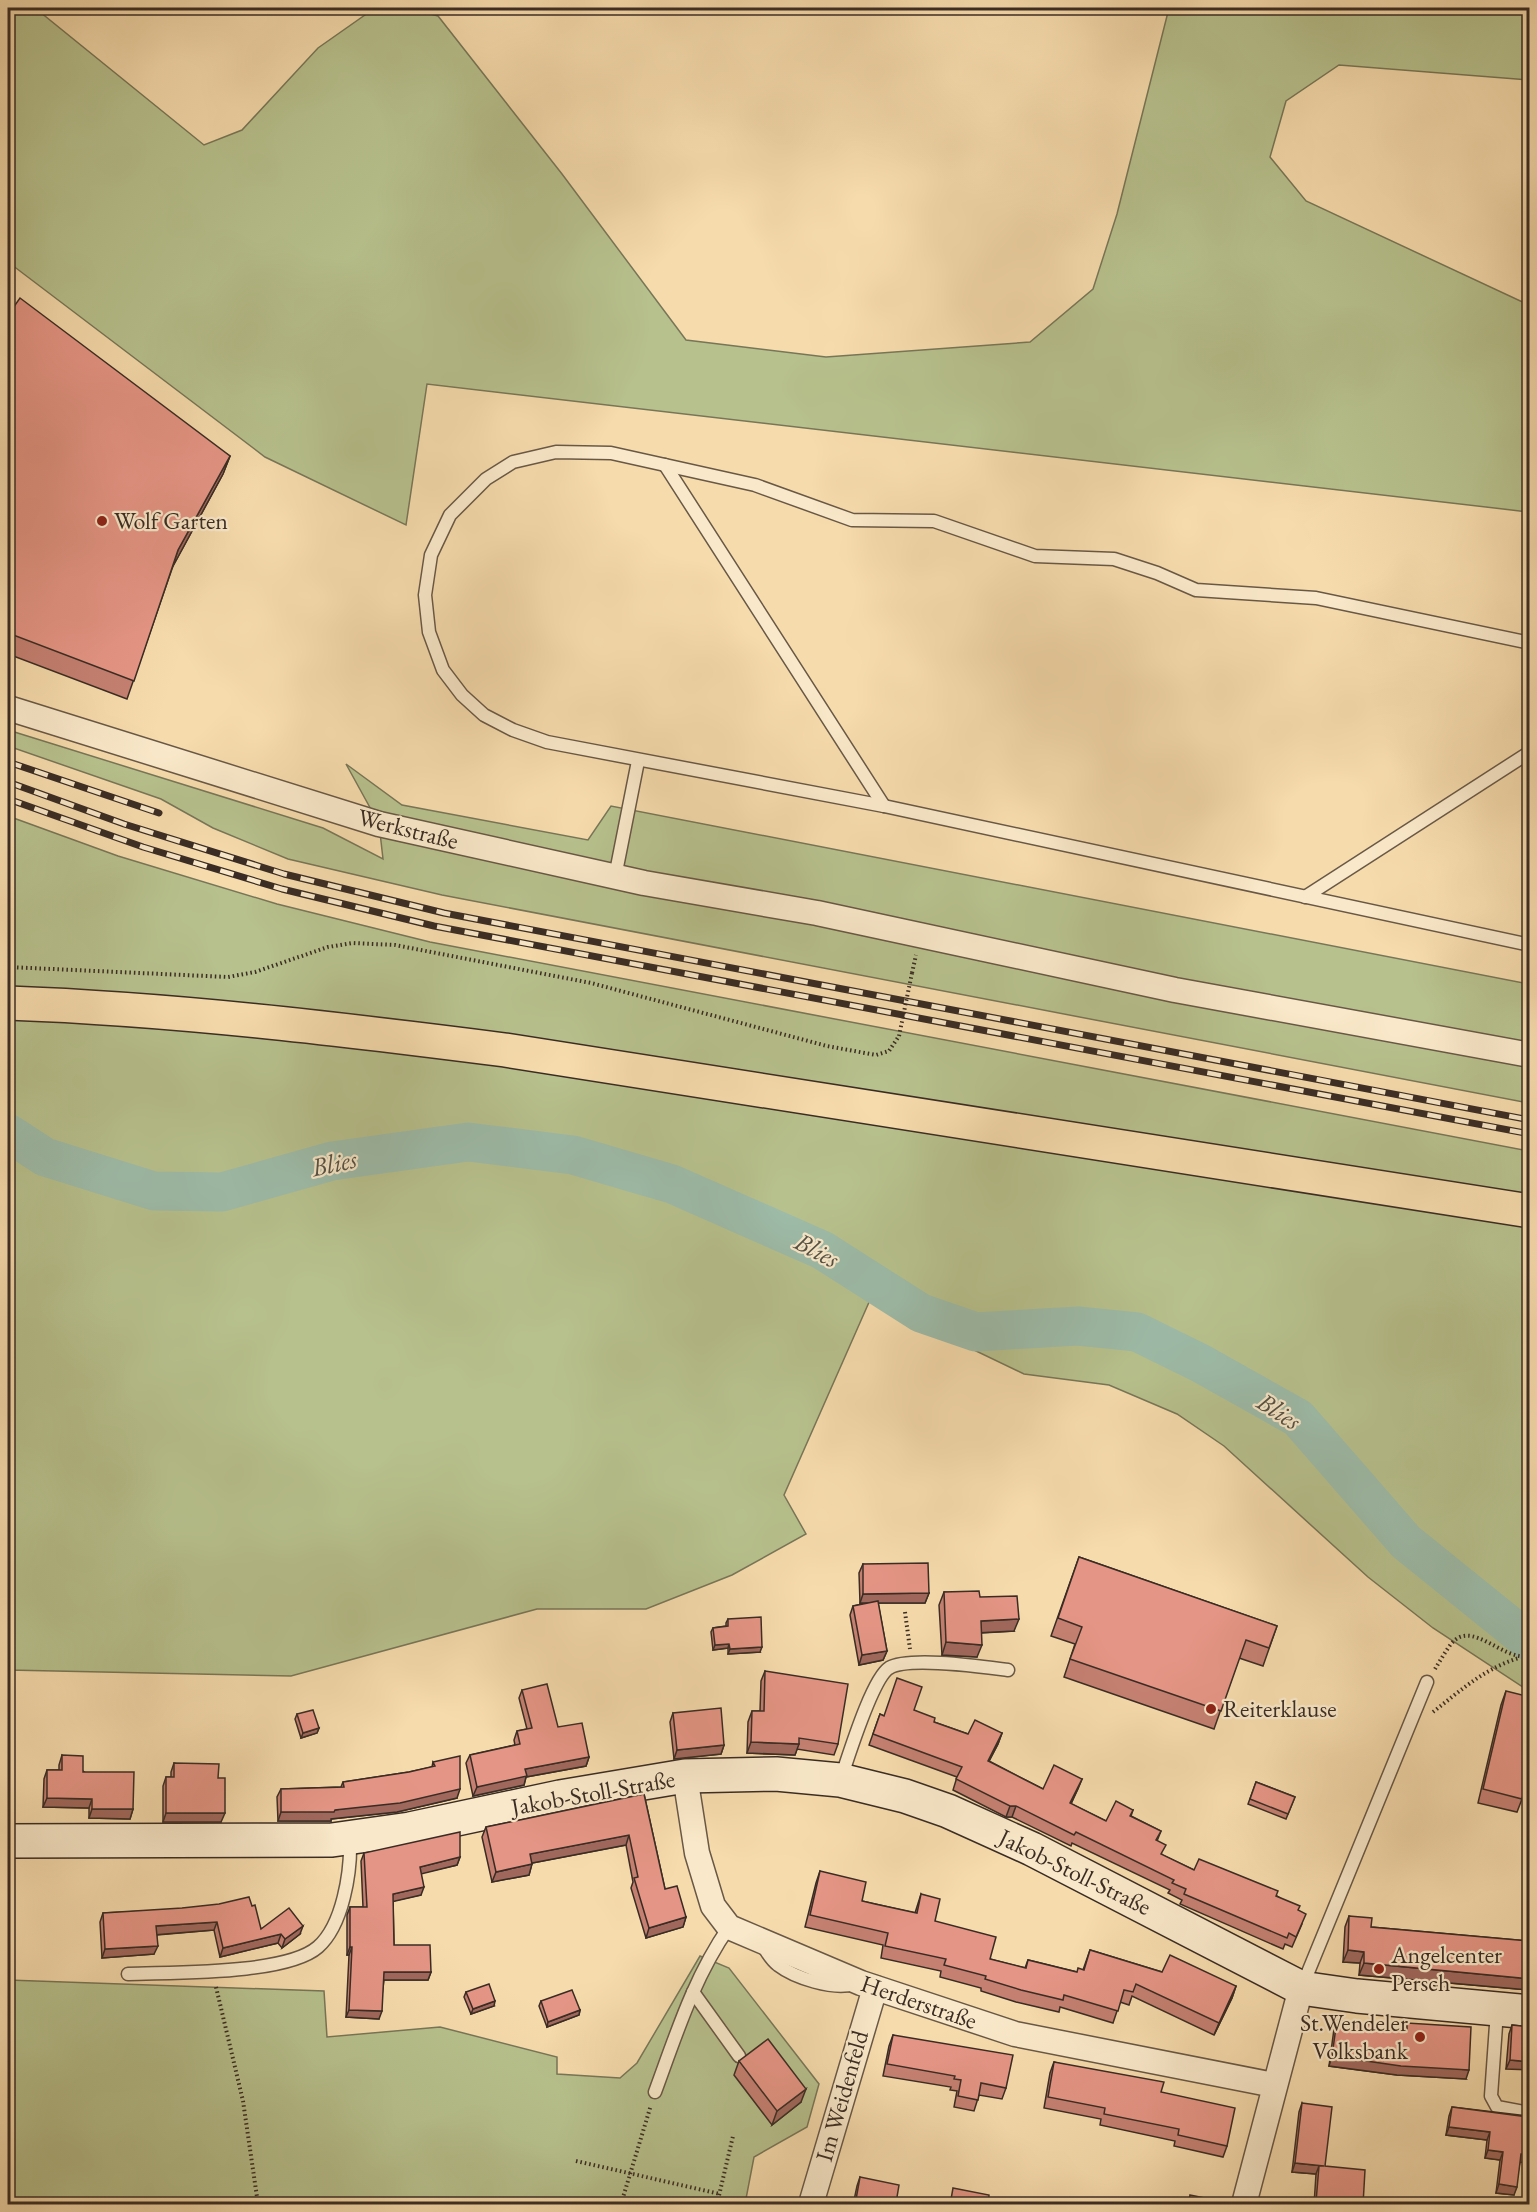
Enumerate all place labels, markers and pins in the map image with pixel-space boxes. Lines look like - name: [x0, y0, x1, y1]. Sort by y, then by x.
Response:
- place label: Wolf Garten: [114, 505, 228, 536]
- marker: Wolf Garten: [95, 514, 109, 528]
- place label: Reiterklause: [1223, 1693, 1337, 1724]
- marker: Reiterklause: [1204, 1702, 1218, 1716]
- place label: Angelcenter Persch: [1390, 1939, 1502, 1998]
- marker: Angelcenter Persch: [1372, 1962, 1386, 1976]
- place label: St.Wendeler Volksbank: [1300, 2007, 1409, 2066]
- marker: St.Wendeler Volksbank: [1413, 2030, 1427, 2044]

